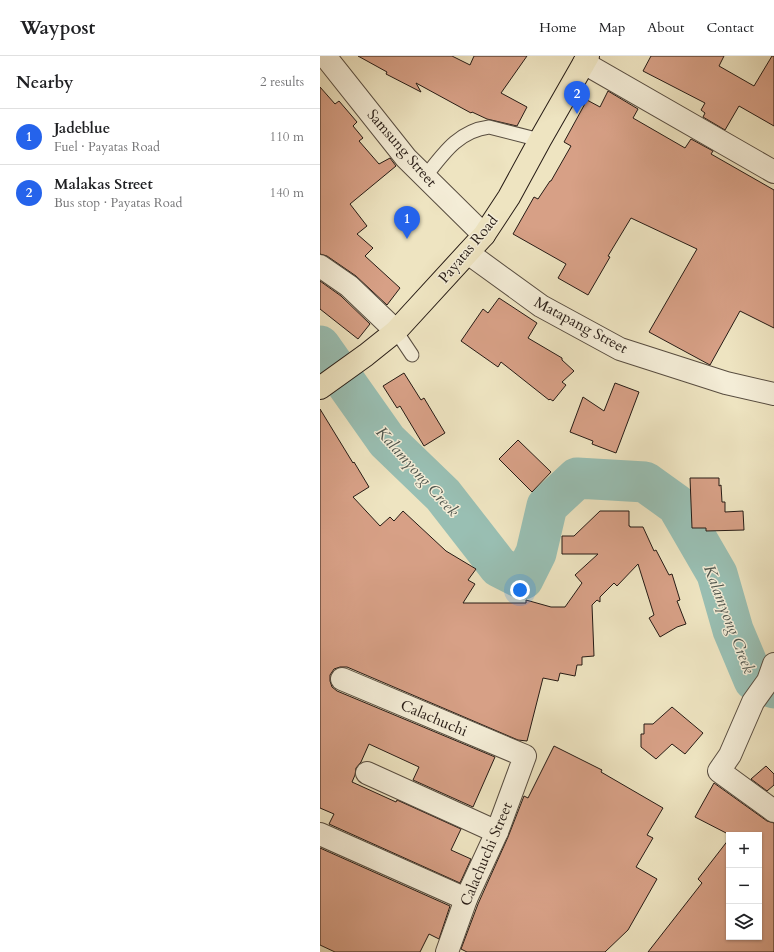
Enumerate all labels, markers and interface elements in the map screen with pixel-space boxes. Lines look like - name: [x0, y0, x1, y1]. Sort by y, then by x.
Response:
- text: Waypost: [20, 15, 95, 41]
- text: Home: [539, 18, 577, 37]
- text: Map: [599, 18, 625, 37]
- text: About: [647, 18, 684, 37]
- text: Contact: [706, 18, 754, 37]
- text: Nearby: [16, 71, 73, 94]
- text: 2 results: [260, 73, 304, 91]
- pin: 2: [564, 81, 590, 114]
- street label: Samsung Street: [363, 105, 442, 191]
- text: Jadeblue: [54, 118, 110, 138]
- text: 1: [26, 128, 32, 146]
- text: 110 m: [270, 128, 304, 146]
- text: Fuel · Payatas Road: [54, 138, 160, 156]
- text: Malakas Street: [54, 174, 153, 194]
- text: 2: [26, 184, 32, 202]
- text: 140 m: [270, 184, 304, 202]
- text: Bus stop · Payatas Road: [54, 194, 182, 212]
- pin: 1: [394, 206, 420, 239]
- street label: Payatas Road: [434, 211, 502, 287]
- street label: Matapang Street: [531, 292, 632, 358]
- water label: Kalamyong Creek: [371, 422, 464, 522]
- water label: Kalamyong Creek: [698, 562, 760, 677]
- your location: [510, 580, 530, 600]
- street label: Calachuchi: [397, 695, 471, 741]
- street label: Calachuchi Street: [455, 799, 517, 909]
- map controls: [726, 832, 762, 940]
- button: +: [726, 832, 762, 868]
- button: −: [726, 868, 762, 904]
- button: layers: [726, 904, 762, 940]

